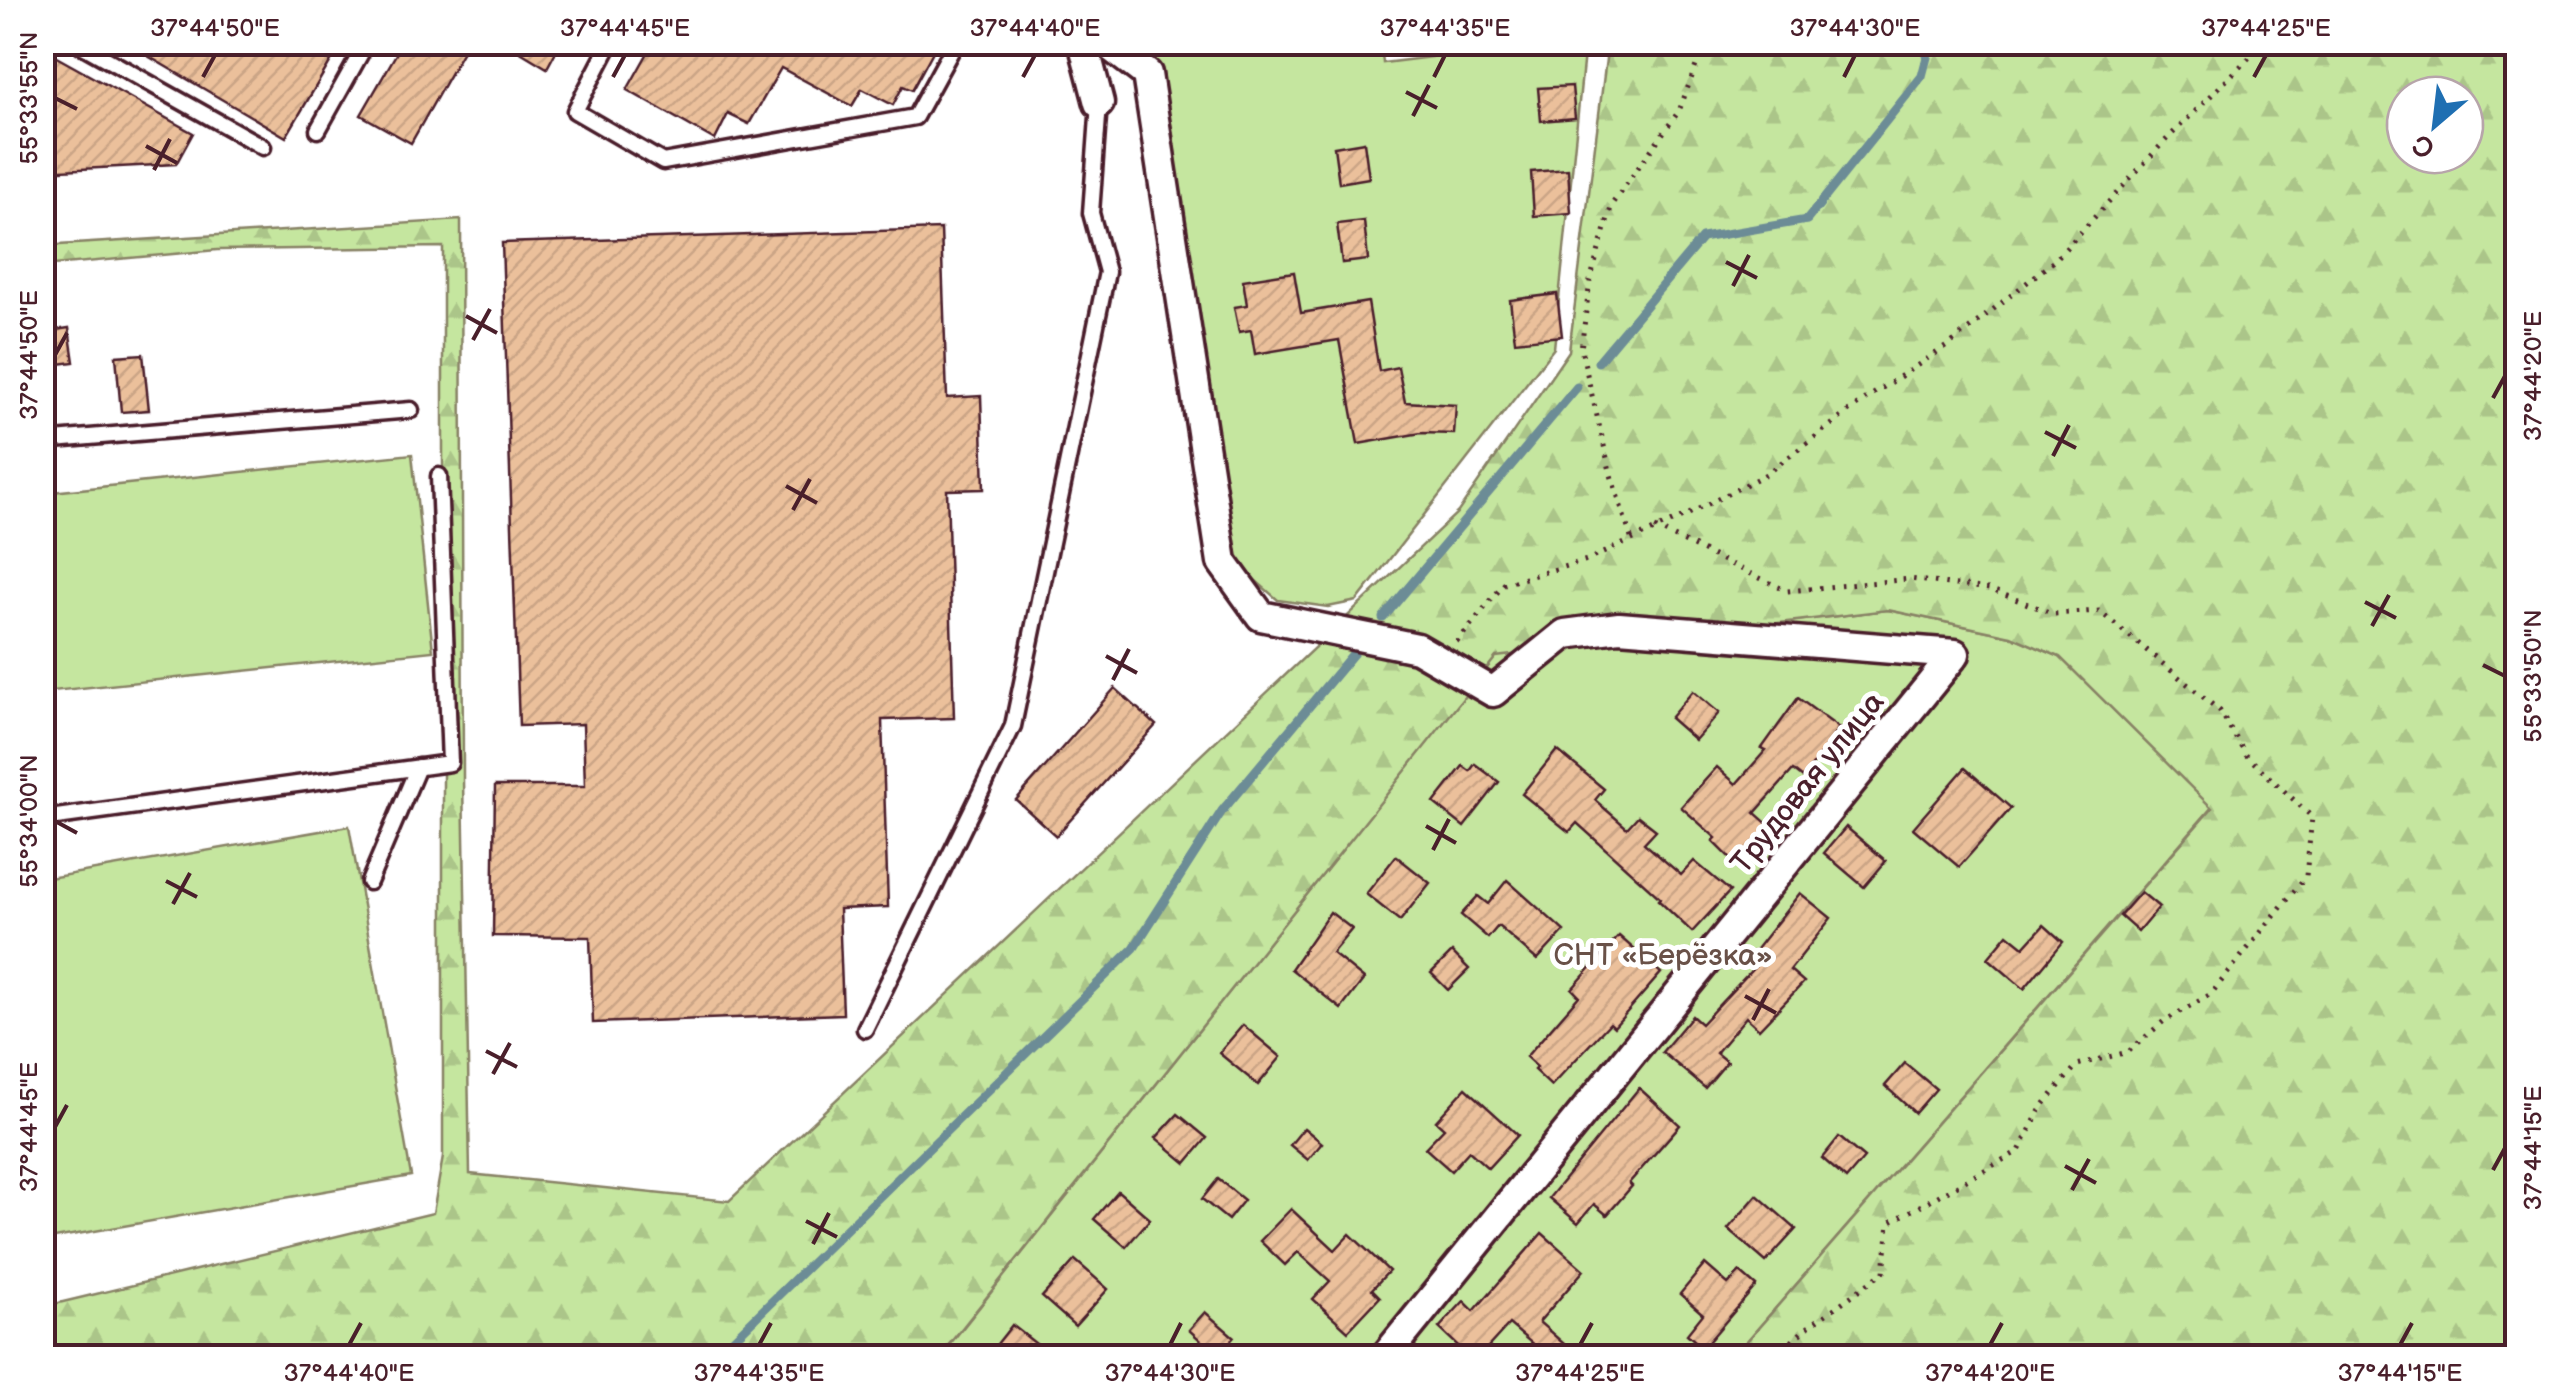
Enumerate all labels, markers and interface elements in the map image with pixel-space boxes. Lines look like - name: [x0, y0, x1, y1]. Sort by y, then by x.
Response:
- text: 37°44'50"E: [150, 13, 280, 44]
- text: 37°44'45"E: [560, 13, 690, 44]
- text: 37°44'40"E: [969, 13, 1101, 44]
- text: 37°44'35"E: [1380, 13, 1510, 44]
- text: 37°44'30"E: [1789, 13, 1921, 44]
- text: 37°44'25"E: [2201, 13, 2331, 44]
- text: 55°33'55"N: [14, 32, 45, 164]
- north arrow: [2385, 75, 2485, 175]
- text: С: [2407, 126, 2440, 165]
- text: 37°44'50"E: [14, 290, 45, 420]
- text: 37°44'20"E: [2518, 311, 2549, 441]
- text: 55°33'50"N: [2518, 609, 2549, 743]
- street label: Трудовая улица: [1724, 685, 1892, 881]
- text: 55°34'00"N: [14, 754, 45, 888]
- park label: СНТ «Берёзка»: [1553, 938, 1773, 974]
- text: 37°44'45"E: [14, 1062, 45, 1192]
- text: 37°44'15"E: [2518, 1085, 2549, 1211]
- text: 37°44'40"E: [283, 1358, 415, 1389]
- text: 37°44'35"E: [694, 1358, 824, 1389]
- text: 37°44'30"E: [1104, 1358, 1236, 1389]
- text: 37°44'25"E: [1515, 1358, 1645, 1389]
- text: 37°44'20"E: [1925, 1358, 2055, 1389]
- text: 37°44'15"E: [2337, 1358, 2463, 1389]

